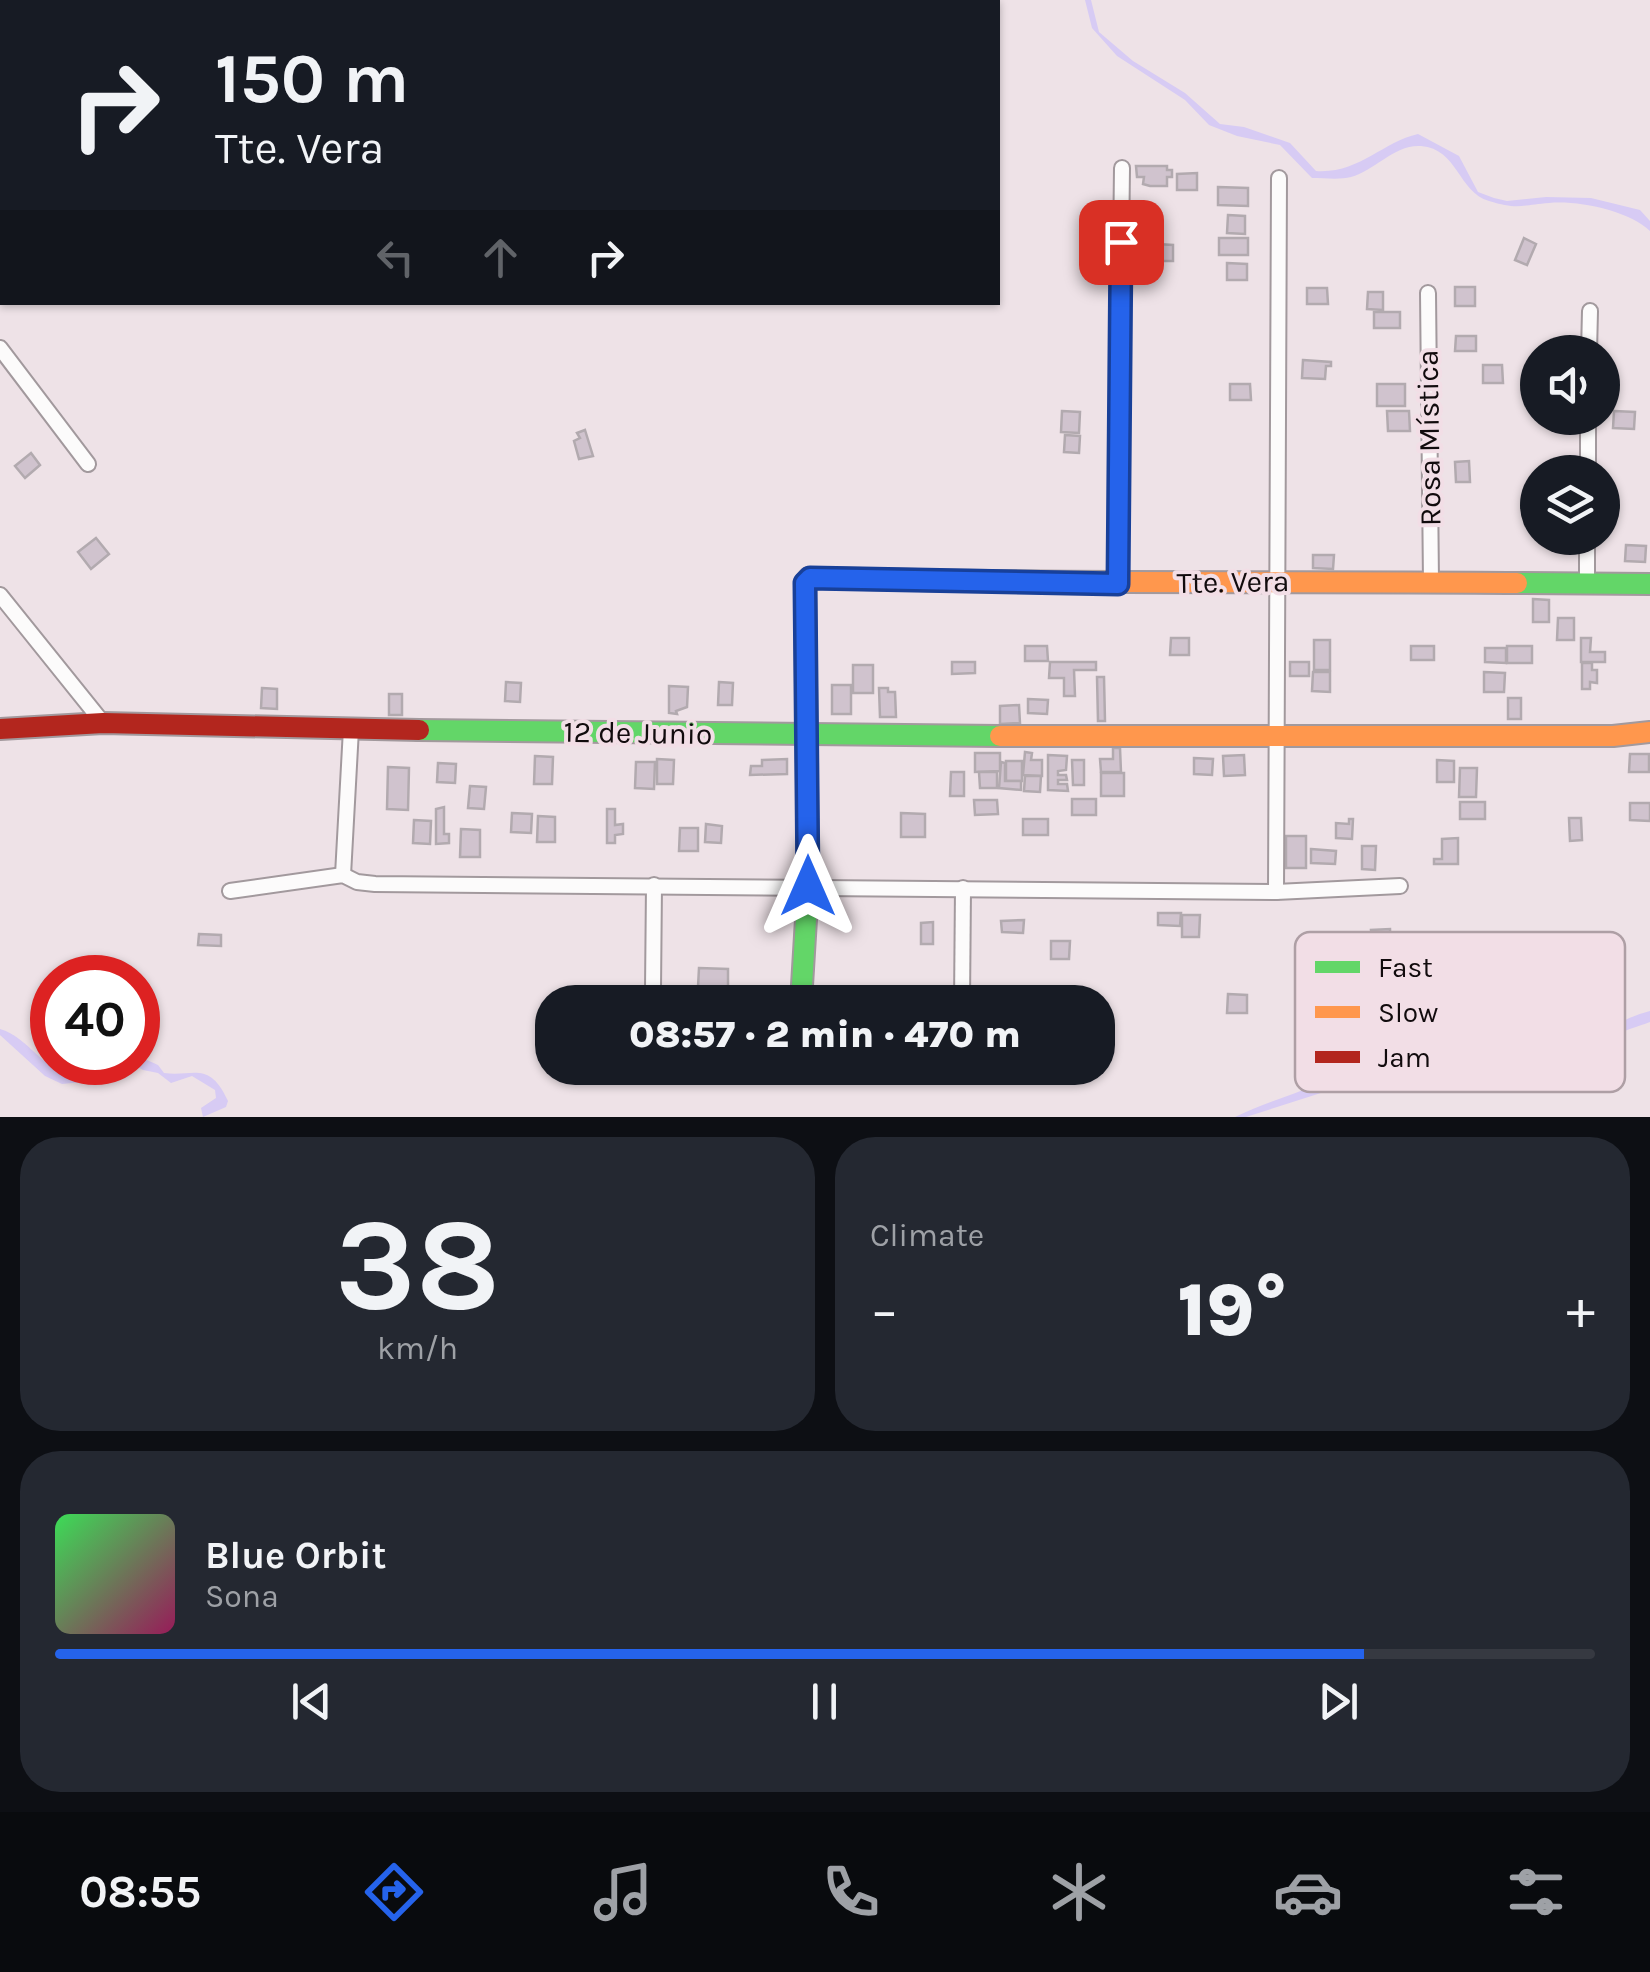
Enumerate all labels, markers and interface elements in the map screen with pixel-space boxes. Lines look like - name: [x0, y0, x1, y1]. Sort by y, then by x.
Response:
- text: 150 m: [215, 38, 409, 120]
- icon: right: [50, 40, 180, 170]
- text: Tte. Vera: [215, 122, 384, 174]
- pin: [1079, 200, 1164, 285]
- icon: arrive: [1094, 215, 1149, 270]
- icon: left: [368, 230, 423, 285]
- icon: ahead: [473, 230, 528, 285]
- icon: right: [578, 230, 633, 285]
- map controls: [1520, 335, 1620, 555]
- button: sound: [1520, 335, 1620, 435]
- street label: Rosa Mística: [1409, 349, 1449, 527]
- button: layers: [1520, 455, 1620, 555]
- street label: Tte. Vera: [1176, 563, 1290, 601]
- street label: 12 de Junio: [563, 714, 713, 752]
- position arrow: [756, 834, 860, 938]
- legend: [1295, 932, 1625, 1092]
- text: Fast: [1378, 951, 1433, 984]
- speed limit sign: 40: [30, 955, 160, 1085]
- text: Slow: [1378, 996, 1438, 1029]
- text: 08:57 · 2 min · 470 m: [629, 1012, 1021, 1057]
- text: Jam: [1378, 1041, 1431, 1074]
- text: 38: [335, 1189, 500, 1341]
- text: Climate: [870, 1217, 984, 1254]
- text: 19°: [1178, 1266, 1287, 1354]
- text: −: [870, 1278, 899, 1342]
- text: +: [1566, 1278, 1595, 1342]
- text: km/h: [377, 1330, 458, 1367]
- text: Blue Orbit: [205, 1533, 386, 1578]
- text: Sona: [205, 1578, 279, 1615]
- icon: previous: [284, 1674, 339, 1729]
- icon: pause: [797, 1674, 852, 1729]
- icon: next: [1311, 1674, 1366, 1729]
- icon: directions: [359, 1857, 429, 1927]
- icon: music: [588, 1857, 658, 1927]
- icon: phone: [816, 1857, 886, 1927]
- icon: climate: [1044, 1857, 1114, 1927]
- icon: car: [1273, 1857, 1343, 1927]
- icon: filters: [1501, 1857, 1571, 1927]
- text: 08:55: [79, 1866, 201, 1918]

